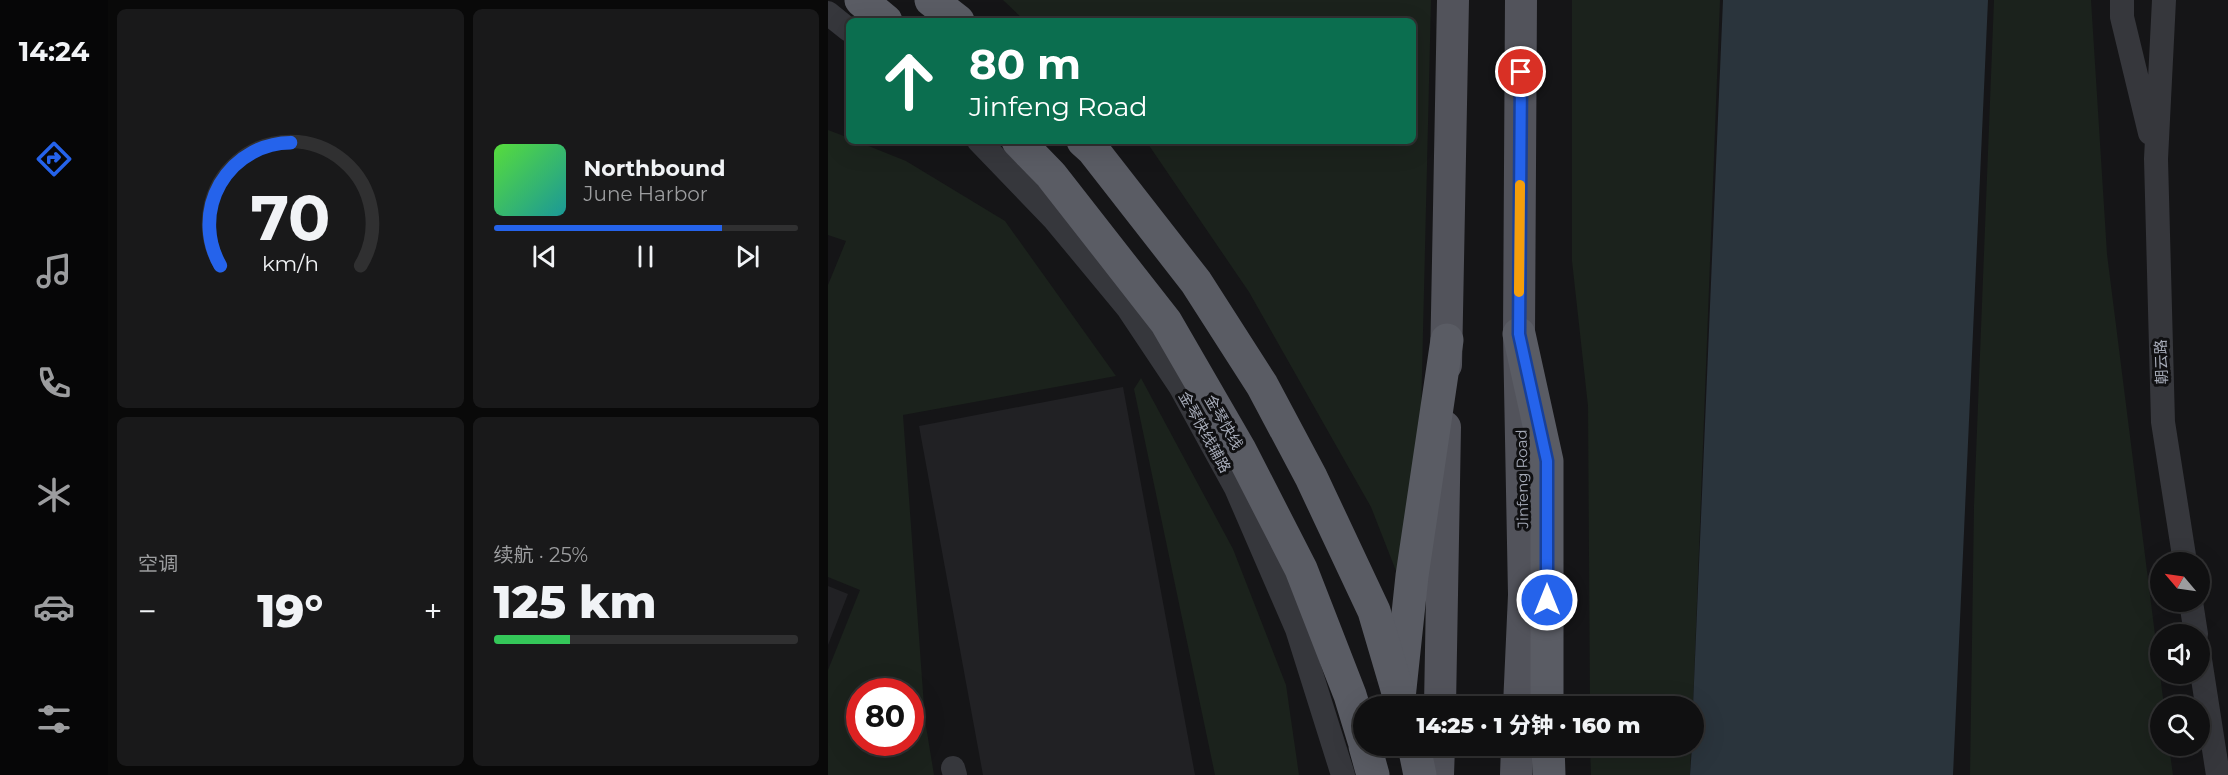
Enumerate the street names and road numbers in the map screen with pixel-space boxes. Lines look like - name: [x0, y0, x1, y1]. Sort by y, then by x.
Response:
- street label: 朝云路: [2151, 339, 2171, 385]
- street label: 金琴快线辅路: [1175, 388, 1235, 476]
- street label: 金琴快线: [1201, 391, 1247, 453]
- street label: Jinfeng Road: [1512, 429, 1532, 530]

